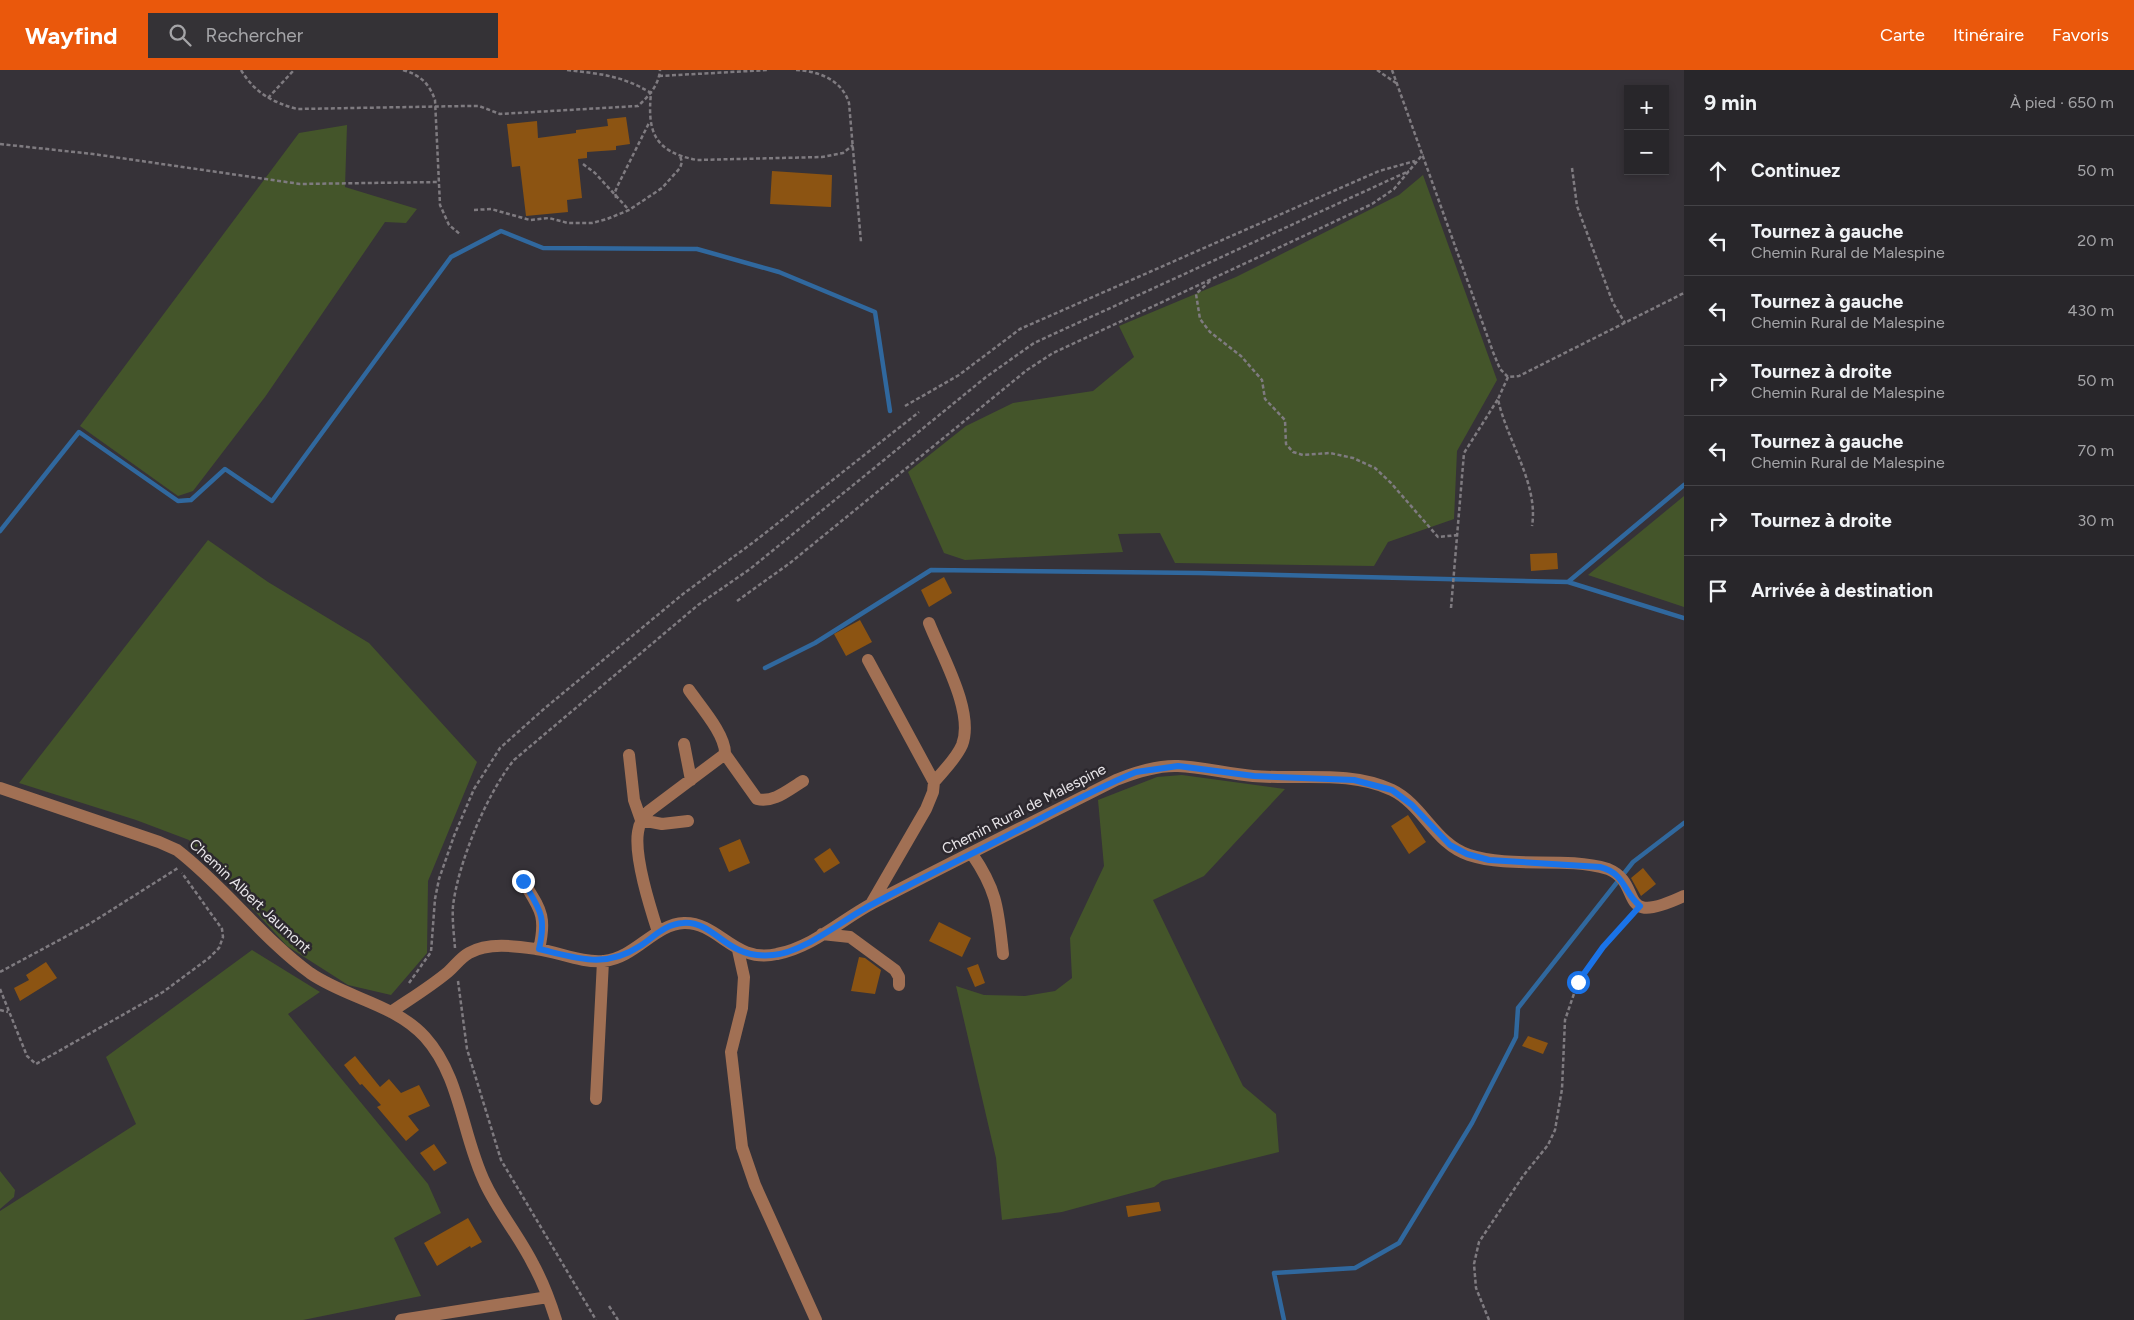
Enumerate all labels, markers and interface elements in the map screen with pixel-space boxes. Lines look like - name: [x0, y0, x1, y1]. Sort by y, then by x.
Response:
- search box: [148, 13, 498, 58]
- text: Wayfind: [25, 21, 118, 50]
- icon: search: [166, 21, 194, 49]
- text: Rechercher: [206, 24, 303, 47]
- text: Carte: [1880, 24, 1925, 46]
- text: Itinéraire: [1953, 24, 2024, 46]
- text: Favoris: [2052, 24, 2109, 46]
- map controls: [1624, 85, 1669, 175]
- button: +: [1624, 85, 1669, 130]
- text: 9 min: [1704, 90, 1757, 115]
- text: À pied · 650 m: [2010, 93, 2114, 112]
- button: −: [1624, 130, 1669, 175]
- icon: ahead: [1704, 157, 1732, 185]
- text: Continuez: [1751, 159, 1840, 182]
- text: 50 m: [2077, 161, 2114, 180]
- text: Tournez à gauche: [1751, 220, 1903, 243]
- icon: left: [1704, 227, 1732, 255]
- text: 20 m: [2077, 231, 2114, 250]
- text: Chemin Rural de Malespine: [1751, 243, 1945, 262]
- text: Tournez à gauche: [1751, 290, 1903, 313]
- icon: left: [1704, 297, 1732, 325]
- text: 430 m: [2068, 301, 2114, 320]
- text: Chemin Rural de Malespine: [1751, 313, 1945, 332]
- text: Tournez à droite: [1751, 360, 1892, 383]
- icon: right: [1704, 367, 1732, 395]
- text: 50 m: [2077, 371, 2114, 390]
- text: Chemin Rural de Malespine: [1751, 383, 1945, 402]
- text: Tournez à gauche: [1751, 430, 1903, 453]
- icon: left: [1704, 437, 1732, 465]
- text: 70 m: [2078, 441, 2114, 460]
- text: Chemin Rural de Malespine: [1751, 453, 1945, 472]
- icon: right: [1704, 507, 1732, 535]
- text: Tournez à droite: [1751, 509, 1892, 532]
- text: 30 m: [2077, 511, 2114, 530]
- icon: arrive: [1704, 577, 1732, 605]
- text: Arrivée à destination: [1751, 579, 1933, 602]
- street label: Chemin Rural de Malespine: [939, 760, 1109, 858]
- street label: Chemin Albert Jaumont: [185, 835, 315, 957]
- route end: [512, 870, 535, 893]
- route start: [1567, 971, 1590, 994]

